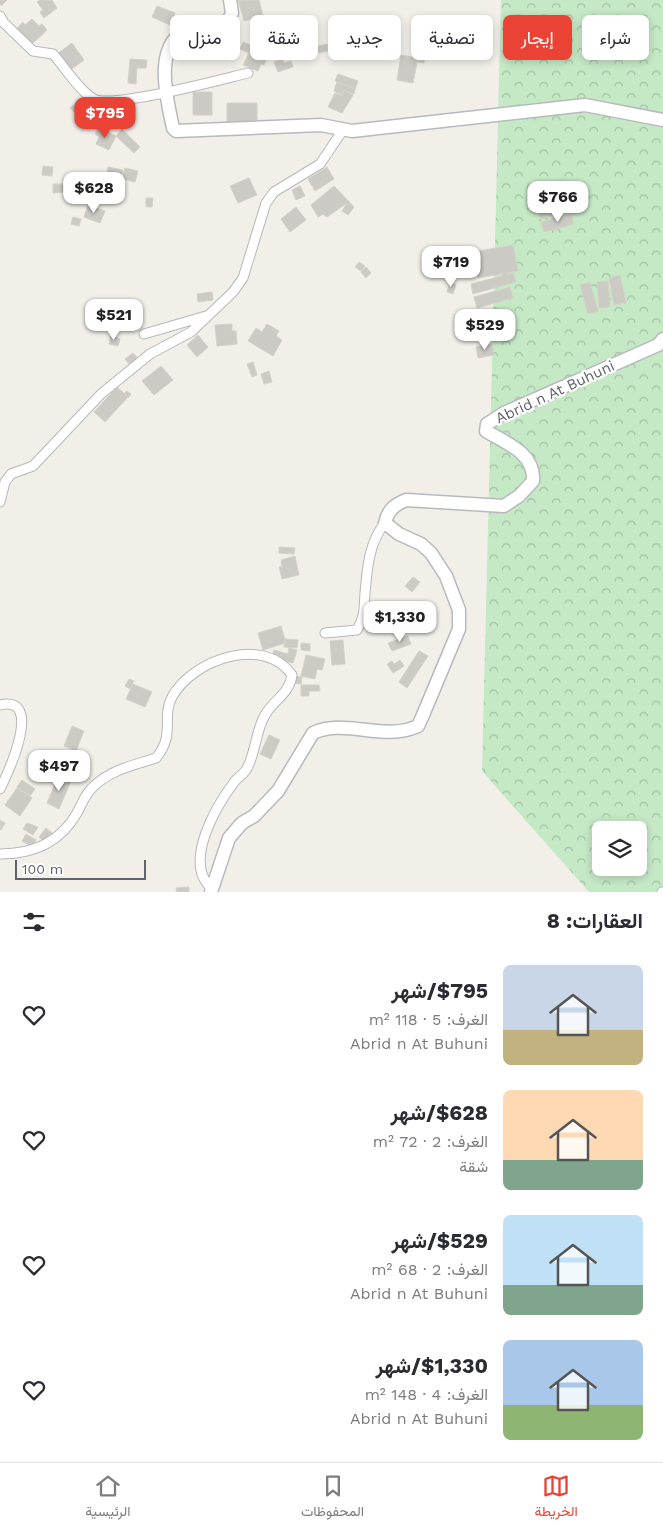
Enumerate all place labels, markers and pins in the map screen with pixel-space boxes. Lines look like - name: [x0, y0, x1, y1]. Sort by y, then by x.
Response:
- pin: $795: [75, 96, 135, 139]
- pin: $628: [64, 172, 124, 214]
- pin: $766: [528, 180, 588, 223]
- pin: $719: [421, 246, 481, 288]
- pin: $521: [84, 298, 144, 341]
- pin: $529: [455, 308, 515, 351]
- pin: $1,330: [359, 600, 441, 643]
- pin: $497: [29, 750, 89, 792]

